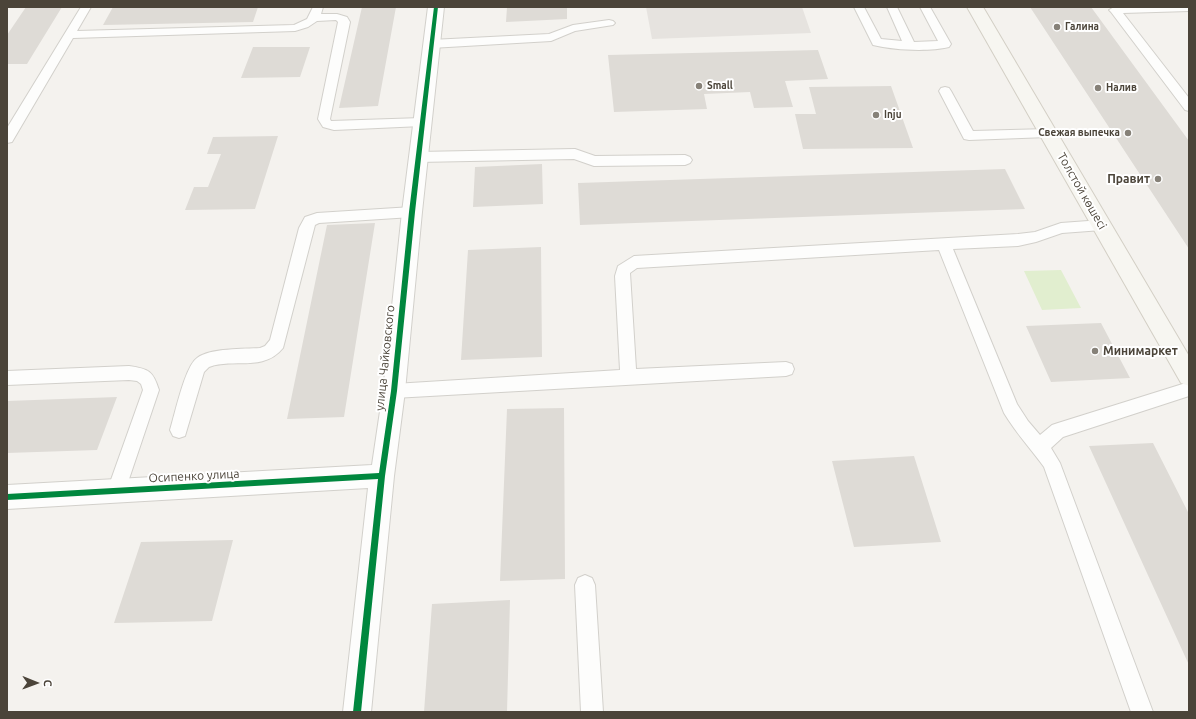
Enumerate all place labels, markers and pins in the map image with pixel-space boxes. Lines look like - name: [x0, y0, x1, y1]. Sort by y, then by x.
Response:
- place label: Галина: [1065, 21, 1099, 33]
- marker: Галина: [1052, 22, 1062, 32]
- place label: Small: [707, 80, 733, 92]
- marker: Small: [694, 81, 704, 91]
- place label: Налив: [1106, 82, 1137, 94]
- marker: Налив: [1093, 83, 1103, 93]
- place label: Inju: [884, 109, 901, 121]
- marker: Inju: [871, 110, 881, 120]
- place label: Свежая выпечка: [1038, 127, 1120, 139]
- marker: Свежая выпечка: [1123, 128, 1133, 138]
- place label: Правит: [1107, 172, 1150, 186]
- marker: Правит: [1153, 174, 1163, 184]
- place label: Минимаркет: [1103, 344, 1178, 358]
- marker: Минимаркет: [1090, 346, 1100, 356]

